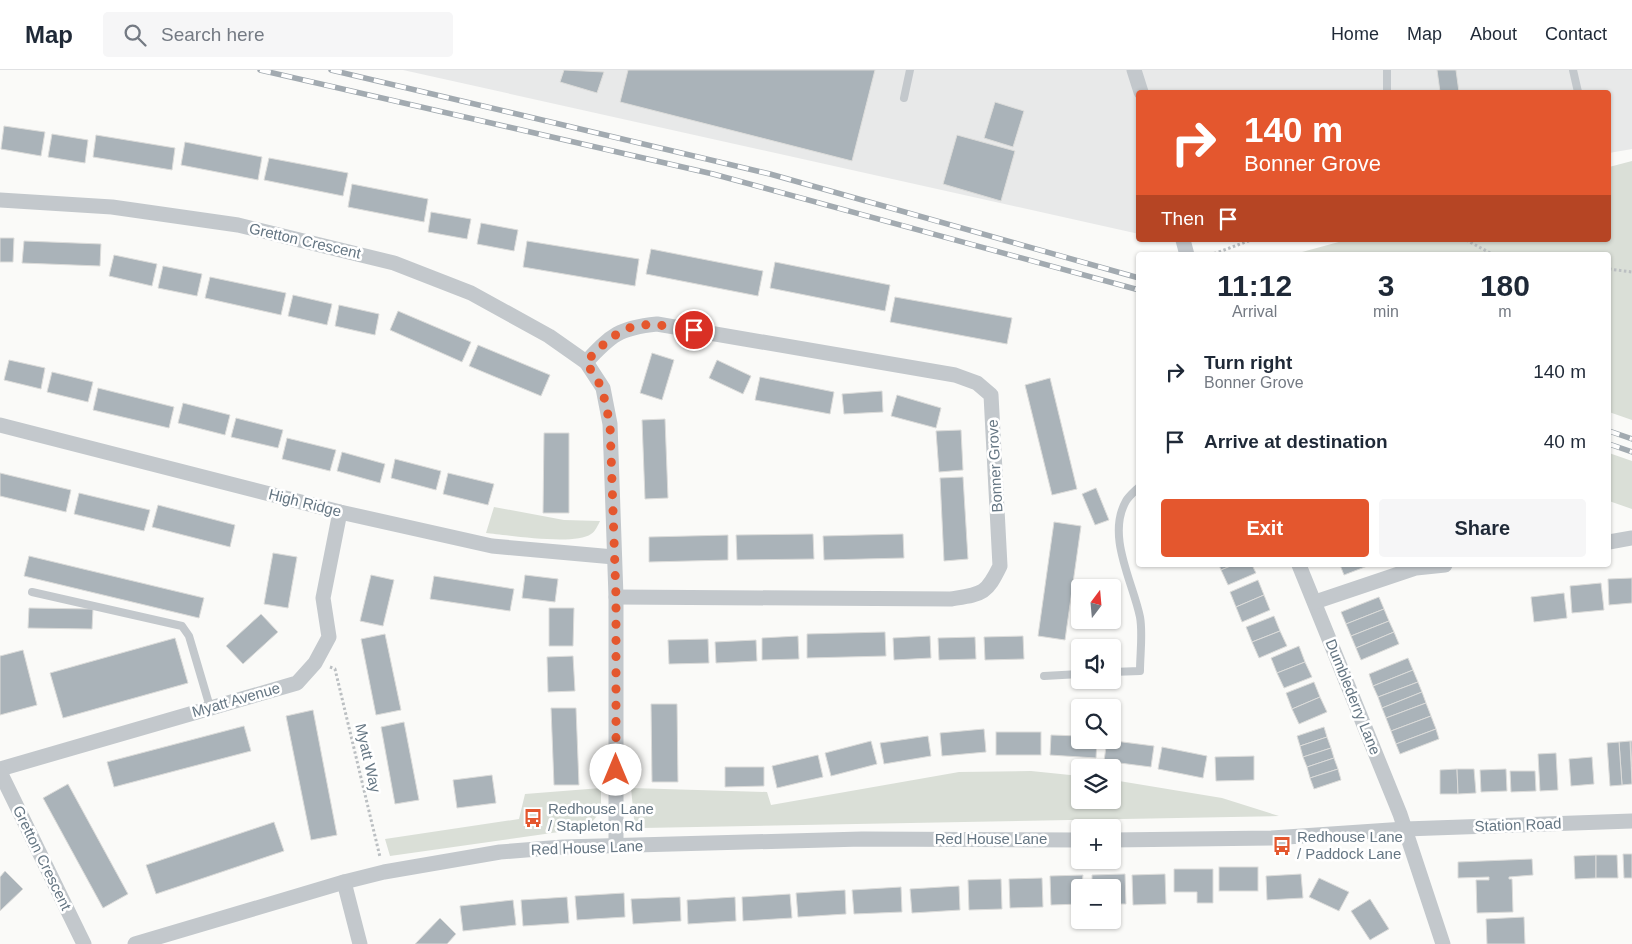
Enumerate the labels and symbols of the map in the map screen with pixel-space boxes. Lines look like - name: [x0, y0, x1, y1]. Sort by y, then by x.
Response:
- street label: Gretton Crescent: [248, 219, 363, 262]
- pin: [673, 309, 715, 351]
- street label: Bonner Grove: [984, 419, 1005, 513]
- street label: High Ridge: [267, 485, 343, 520]
- north arrow: [1071, 579, 1121, 629]
- street label: Dumblederry Lane: [1322, 636, 1384, 757]
- street label: Myatt Avenue: [190, 679, 282, 720]
- street label: Myatt Way: [352, 722, 385, 795]
- position arrow: [589, 743, 641, 795]
- place label: Redhouse Lane / Stapleton Rd: [548, 800, 654, 834]
- street label: Gretton Crescent: [10, 803, 75, 914]
- bus stop icon: Redhouse Lane / Stapleton Rd: [522, 807, 544, 829]
- street label: Station Road: [1474, 814, 1562, 835]
- place label: Redhouse Lane / Paddock Lane: [1297, 828, 1403, 862]
- street label: Red House Lane: [935, 830, 1047, 847]
- bus stop icon: Redhouse Lane / Paddock Lane: [1271, 835, 1293, 857]
- street label: Red House Lane: [530, 837, 644, 858]

